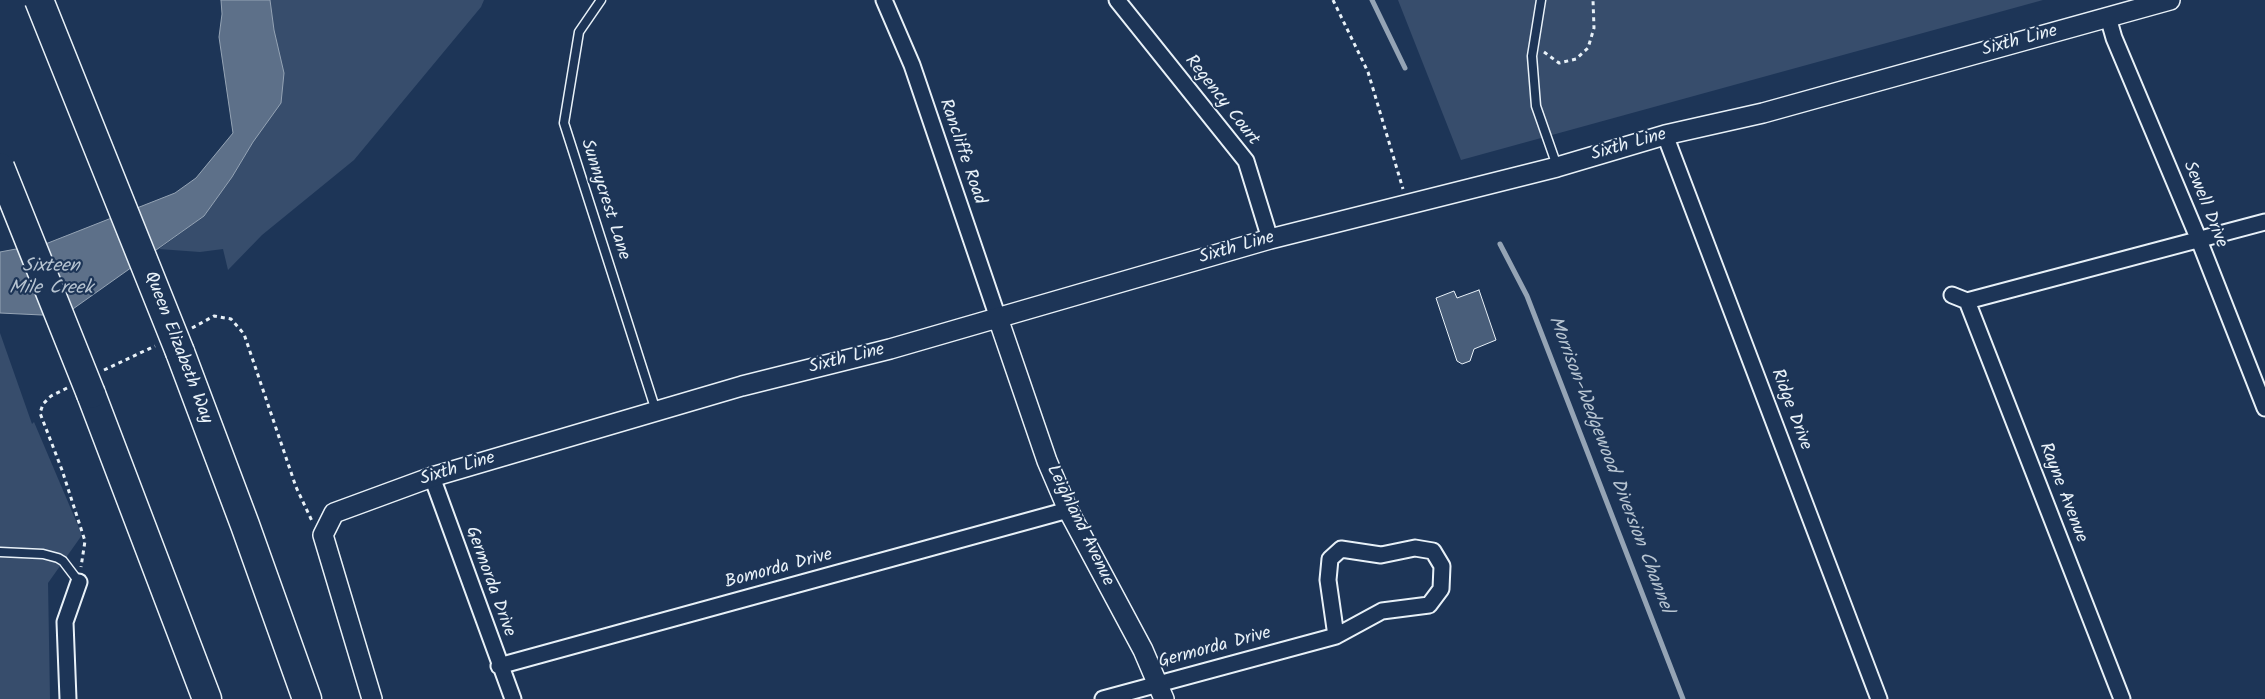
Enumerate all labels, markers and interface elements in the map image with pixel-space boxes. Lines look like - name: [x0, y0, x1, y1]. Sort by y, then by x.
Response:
- street label: Sixth Line: [1980, 22, 2060, 62]
- street label: Regency Court: [1179, 51, 1263, 151]
- street label: Rancliffe Road: [933, 96, 989, 208]
- street label: Sixth Line: [1589, 125, 1669, 167]
- street label: Sunnycrest Lane: [574, 137, 634, 263]
- street label: Sewell Drive: [2177, 159, 2231, 251]
- street label: Sixth Line: [1197, 228, 1277, 270]
- water label: Sixteen Mile Creek: [9, 257, 93, 301]
- street label: Queen Elizabeth Way: [138, 269, 216, 427]
- water label: Morrison-Wedgewood Diversion Channel: [1542, 313, 1676, 617]
- street label: Sixth Line: [807, 340, 887, 380]
- street label: Ridge Drive: [1765, 366, 1815, 454]
- street label: Rayne Avenue: [2033, 440, 2091, 546]
- street label: Sixth Line: [418, 448, 498, 492]
- street label: Leighland Avenue: [1040, 462, 1118, 590]
- street label: Germorda Drive: [459, 524, 519, 640]
- street label: Bomorda Drive: [723, 545, 835, 595]
- street label: Germorda Drive: [1156, 624, 1274, 674]

